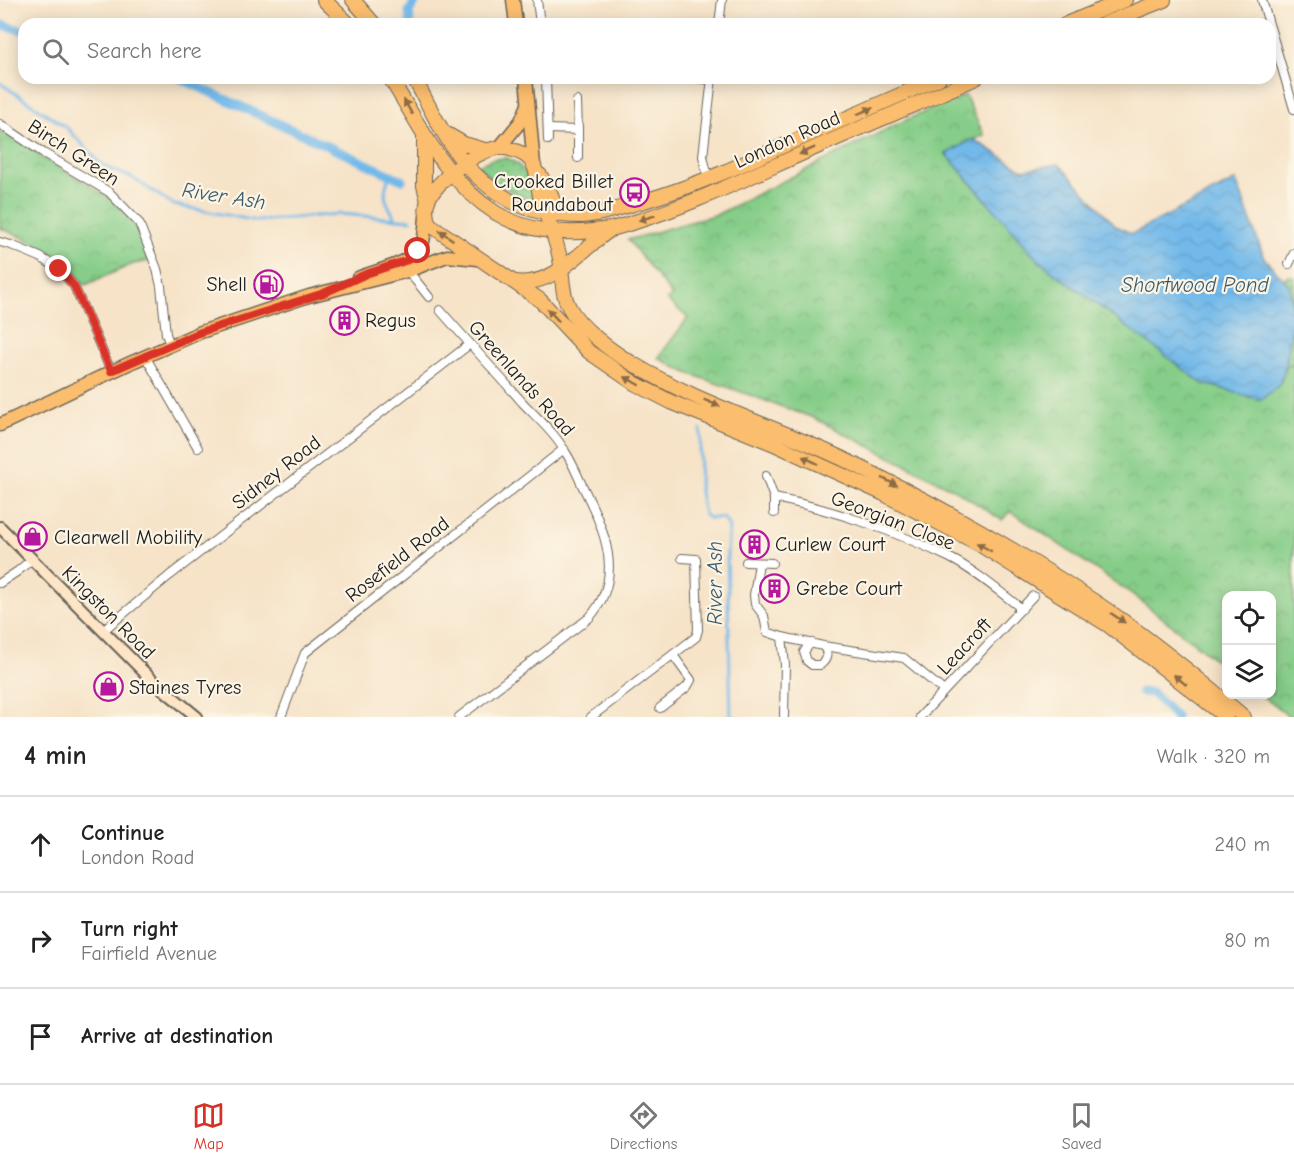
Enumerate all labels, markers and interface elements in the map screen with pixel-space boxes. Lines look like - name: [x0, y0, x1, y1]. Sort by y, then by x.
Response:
- search box: [18, 18, 1276, 84]
- icon: search: [39, 35, 72, 68]
- text: Search here: [87, 38, 202, 64]
- one-way arrow: [403, 98, 413, 115]
- one-way arrow: [856, 105, 874, 115]
- street label: London Road: [731, 106, 844, 173]
- street label: Birch Green: [24, 114, 124, 190]
- one-way arrow: [798, 147, 816, 156]
- place label: Crooked Billet Roundabout: [494, 170, 614, 216]
- bus stop icon: Crooked Billet Roundabout: [618, 177, 650, 209]
- water label: River Ash: [181, 178, 267, 214]
- one-way arrow: [638, 214, 656, 223]
- one-way arrow: [438, 230, 453, 242]
- route start: [404, 237, 430, 263]
- route end: [45, 255, 71, 281]
- fuel station icon: Shell: [252, 268, 284, 300]
- place label: Shell: [206, 273, 247, 296]
- water label: Shortwood Pond: [1121, 273, 1269, 297]
- building icon: Regus: [328, 304, 360, 336]
- one-way arrow: [547, 308, 561, 322]
- place label: Regus: [365, 309, 416, 332]
- street label: Greenlands Road: [464, 316, 580, 441]
- one-way arrow: [624, 375, 640, 386]
- one-way arrow: [703, 398, 721, 408]
- street label: Sidney Road: [227, 431, 325, 514]
- one-way arrow: [800, 455, 818, 465]
- one-way arrow: [881, 478, 898, 487]
- street label: Georgian Close: [828, 486, 958, 555]
- street label: Rosefield Road: [341, 512, 454, 607]
- shop icon: Clearwell Mobility: [17, 521, 49, 553]
- place label: Clearwell Mobility: [54, 526, 202, 549]
- building icon: Curlew Court: [738, 528, 770, 560]
- place label: Curlew Court: [775, 533, 886, 556]
- water label: River Ash: [703, 541, 727, 625]
- one-way arrow: [975, 542, 992, 552]
- street label: Kingston Road: [57, 561, 160, 664]
- building icon: Grebe Court: [759, 572, 791, 604]
- place label: Grebe Court: [796, 577, 903, 600]
- map controls: [1222, 591, 1276, 699]
- button: locate: [1222, 591, 1276, 645]
- street label: Leacroft: [932, 612, 997, 679]
- one-way arrow: [1109, 612, 1125, 624]
- button: layers: [1222, 645, 1276, 699]
- shop icon: Staines Tyres: [92, 671, 124, 703]
- one-way arrow: [1173, 675, 1188, 687]
- place label: Staines Tyres: [129, 676, 241, 699]
- text: 4 min: [24, 741, 87, 771]
- text: Walk · 320 m: [1157, 745, 1270, 768]
- text: Continue: [81, 820, 164, 846]
- icon: ahead: [24, 828, 57, 861]
- text: 240 m: [1215, 833, 1270, 856]
- text: London Road: [81, 846, 194, 869]
- text: Turn right: [81, 916, 178, 942]
- icon: right: [24, 924, 57, 957]
- text: 80 m: [1224, 929, 1270, 952]
- text: Fairfield Avenue: [81, 942, 217, 965]
- icon: arrive: [24, 1020, 57, 1053]
- text: Arrive at destination: [81, 1023, 273, 1049]
- tab: Map: [192, 1099, 225, 1153]
- tab: Directions: [610, 1099, 677, 1153]
- tab: Saved: [1062, 1099, 1102, 1153]

